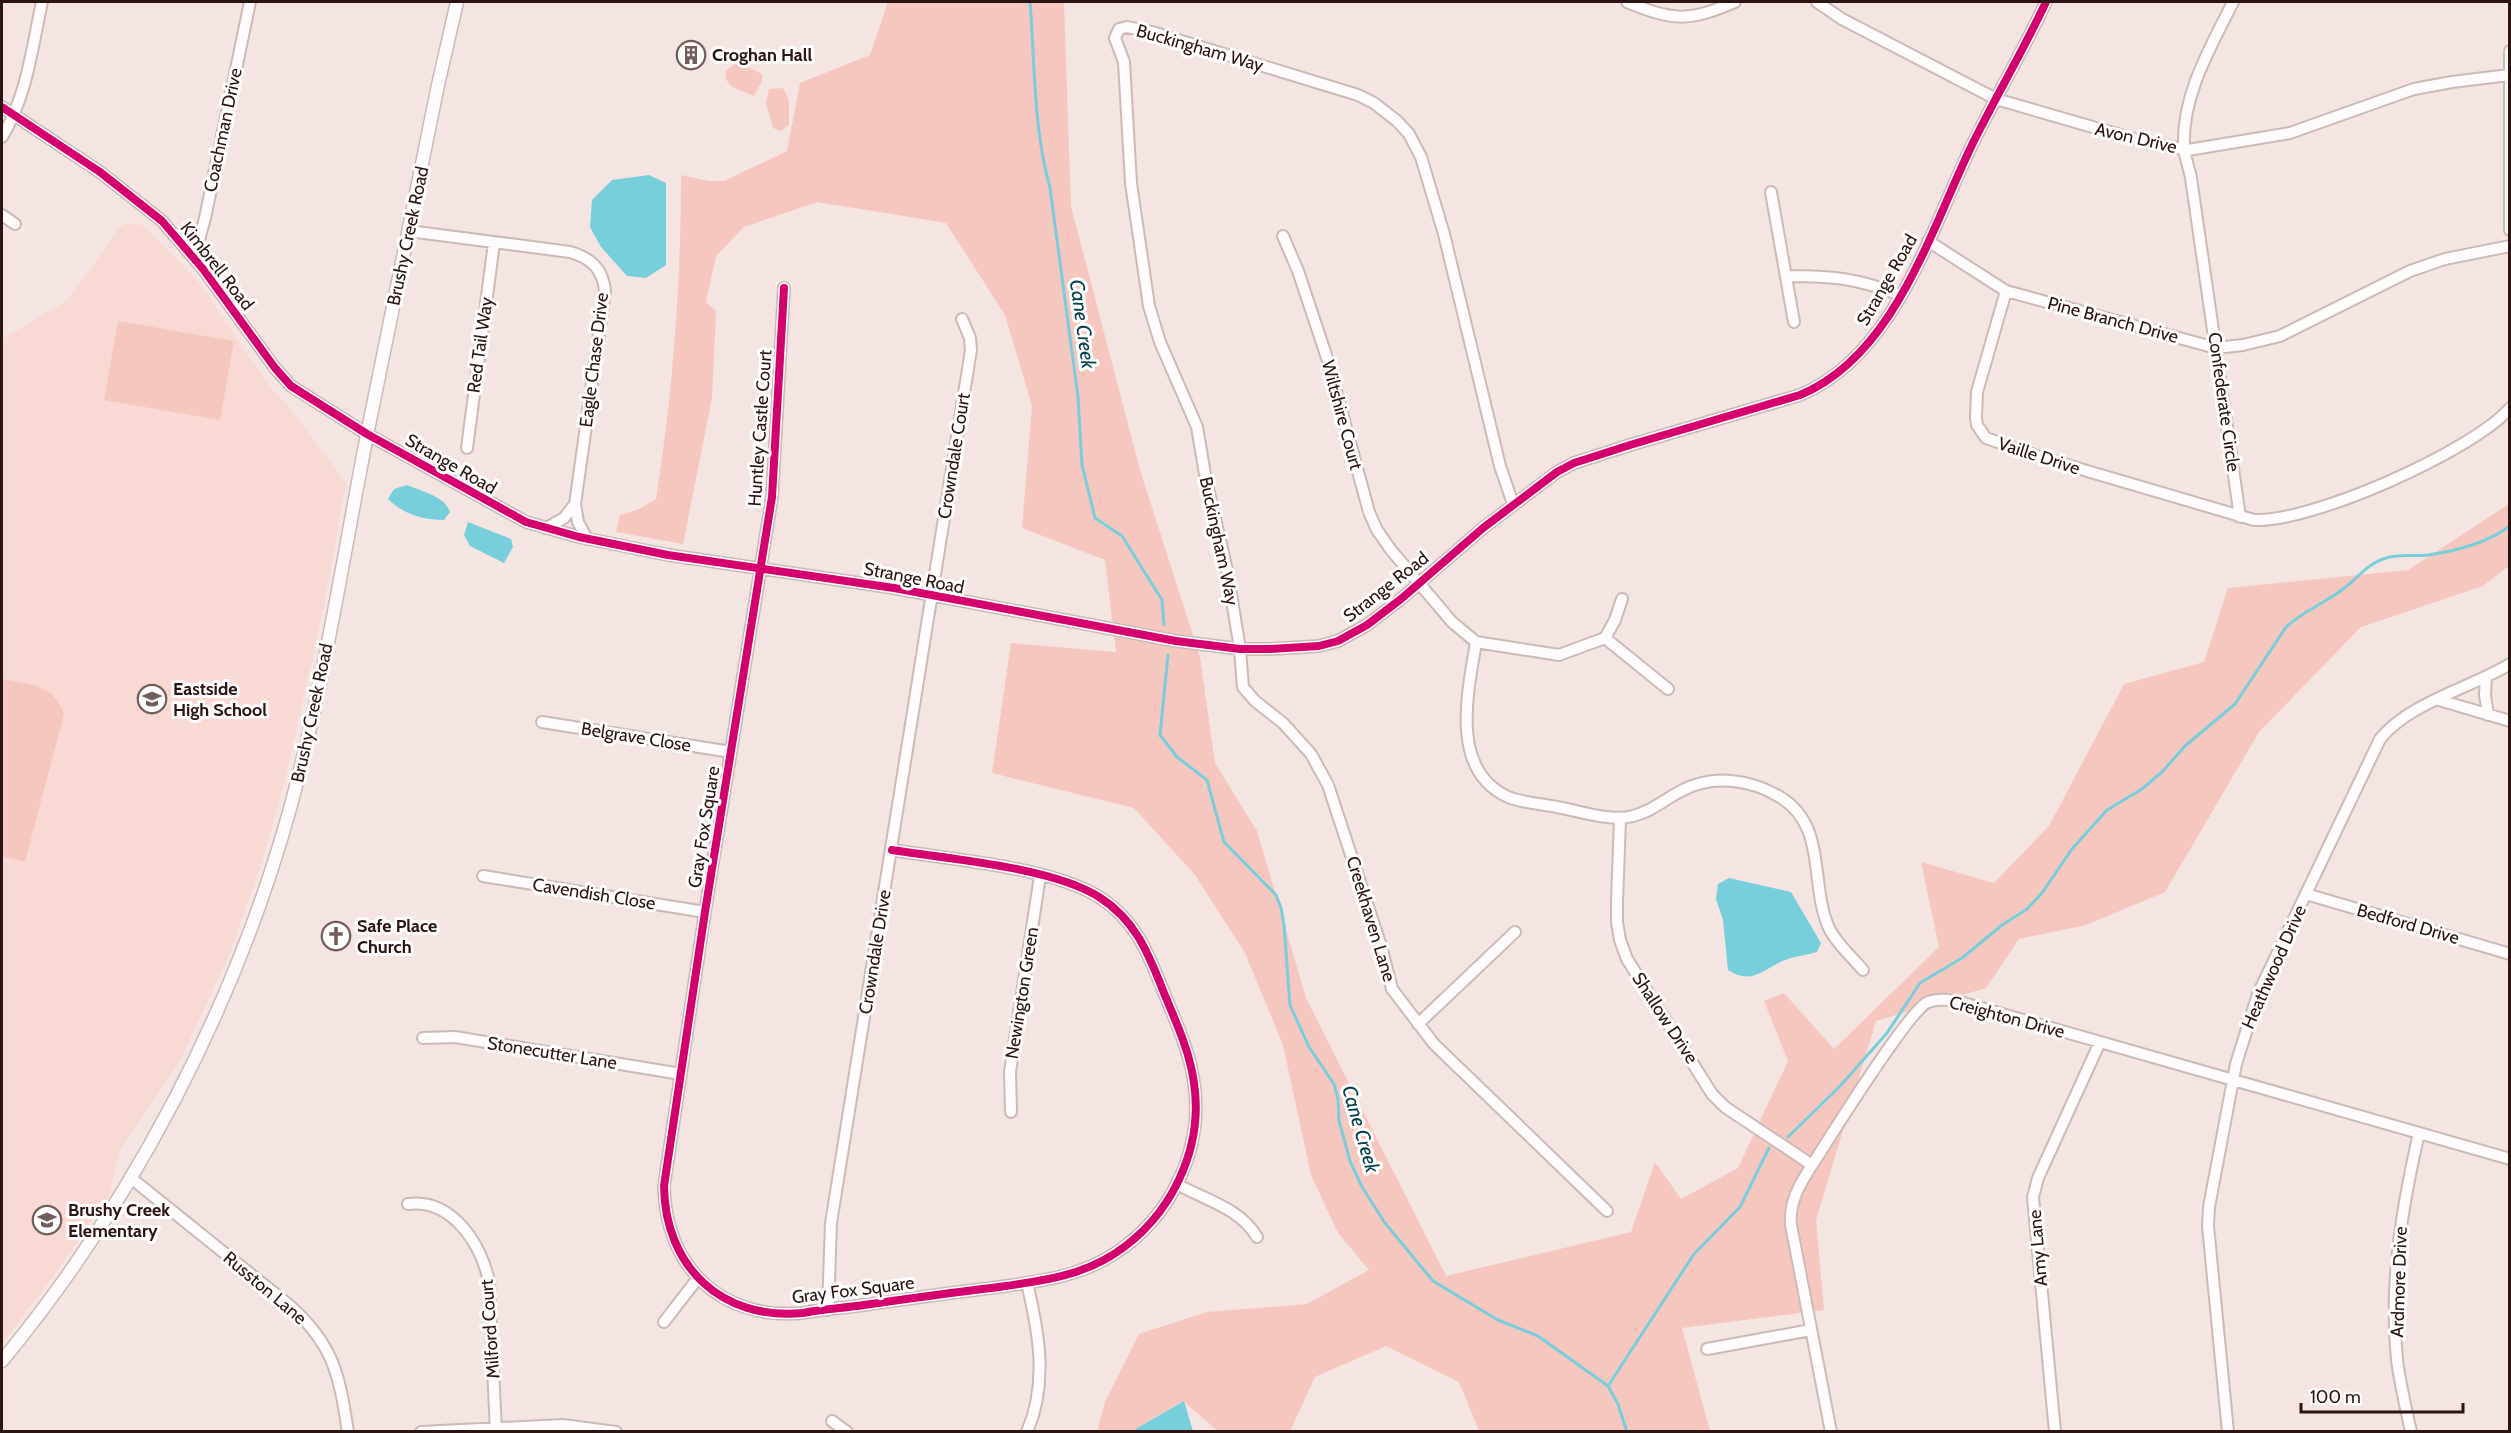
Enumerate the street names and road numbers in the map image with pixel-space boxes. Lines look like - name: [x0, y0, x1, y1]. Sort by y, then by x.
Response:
- street label: Buckingham Way: [1134, 19, 1266, 77]
- street label: Coachman Drive: [199, 66, 247, 194]
- street label: Avon Drive: [2093, 118, 2179, 158]
- street label: Brushy Creek Road: [382, 164, 434, 308]
- street label: Kimbrell Road: [176, 217, 258, 315]
- street label: Strange Road: [1852, 230, 1922, 330]
- street label: Eagle Chase Drive: [575, 291, 613, 429]
- street label: Pine Branch Drive: [2045, 292, 2181, 348]
- street label: Red Tail Way: [462, 296, 498, 394]
- street label: Confederate Circle: [2203, 331, 2245, 473]
- street label: Huntley Castle Court: [744, 349, 776, 507]
- street label: Wiltshire Court: [1317, 358, 1367, 472]
- street label: Crowndale Court: [933, 391, 975, 521]
- street label: Strange Road: [401, 429, 501, 499]
- street label: Vaille Drive: [1995, 432, 2083, 480]
- street label: Buckingham Way: [1195, 475, 1243, 607]
- street label: Strange Road: [1339, 547, 1433, 627]
- street label: Strange Road: [862, 557, 966, 599]
- street label: Brushy Creek Road: [286, 641, 338, 785]
- street label: Belgrave Close: [580, 717, 692, 757]
- street label: Gray Fox Square: [684, 765, 724, 889]
- street label: Creekhaven Lane: [1341, 854, 1401, 984]
- street label: Cavendish Close: [531, 873, 657, 915]
- street label: Crowndale Drive: [854, 888, 896, 1016]
- street label: Bedford Drive: [2354, 899, 2462, 949]
- street label: Heathwood Drive: [2237, 902, 2311, 1032]
- street label: Newington Green: [1001, 925, 1043, 1061]
- street label: Shallow Drive: [1627, 968, 1703, 1068]
- street label: Creighton Drive: [1947, 991, 2067, 1043]
- street label: Stonecutter Lane: [486, 1032, 618, 1074]
- street label: Amy Lane: [2024, 1209, 2052, 1287]
- street label: Ardmore Drive: [2386, 1226, 2412, 1338]
- street label: Russton Lane: [219, 1247, 311, 1329]
- street label: Gray Fox Square: [791, 1272, 915, 1308]
- street label: Milford Court: [476, 1279, 504, 1379]

